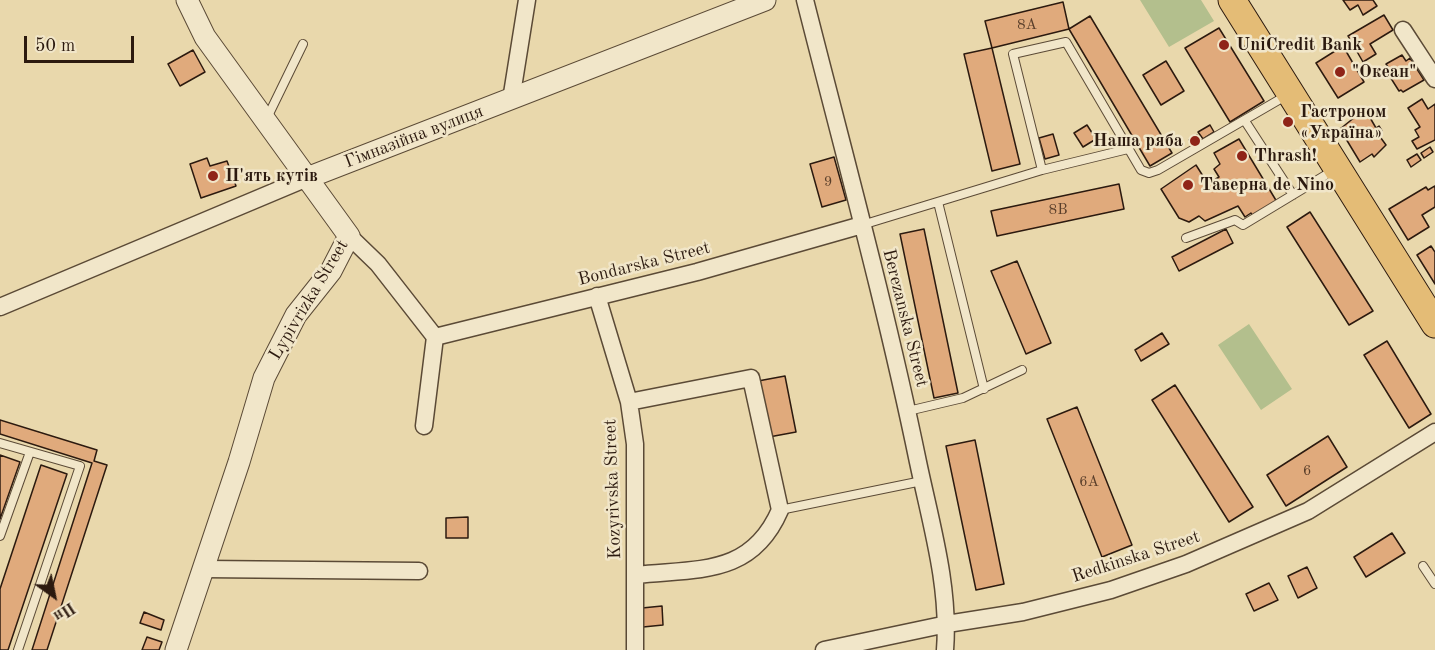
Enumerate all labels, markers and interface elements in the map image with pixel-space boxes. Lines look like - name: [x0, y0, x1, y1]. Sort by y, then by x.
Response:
- house number: 8А: [1017, 16, 1037, 34]
- scale bar: [27, 24, 136, 62]
- place label: UniCredit Bank: [1236, 34, 1362, 56]
- text: 50 m: [35, 37, 75, 55]
- marker: UniCredit Bank: [1217, 38, 1231, 52]
- place label: "Океан": [1352, 61, 1416, 83]
- marker: "Океан": [1333, 65, 1347, 79]
- street label: Гімназійна вулиця: [342, 101, 486, 173]
- place label: Гастроном «Україна»: [1300, 101, 1387, 144]
- marker: Гастроном «Україна»: [1281, 115, 1295, 129]
- place label: Наша ряба: [1093, 130, 1183, 152]
- marker: Наша ряба: [1188, 134, 1202, 148]
- place label: Thrash!: [1254, 145, 1317, 167]
- marker: Thrash!: [1235, 149, 1249, 163]
- place label: П'ять кутів: [225, 165, 318, 187]
- marker: П'ять кутів: [206, 169, 220, 183]
- house number: 9: [824, 173, 832, 191]
- place label: Таверна de Nino: [1200, 174, 1334, 196]
- marker: Таверна de Nino: [1181, 178, 1195, 192]
- house number: 8В: [1048, 201, 1068, 219]
- street label: Lypivrizka Street: [265, 236, 353, 364]
- street label: Bondarska Street: [576, 237, 712, 291]
- street label: Berezanska Street: [877, 247, 933, 389]
- street label: Kozyrivska Street: [600, 418, 626, 560]
- house number: 6: [1303, 462, 1311, 480]
- house number: 6А: [1079, 473, 1099, 491]
- street label: Redkinska Street: [1069, 526, 1203, 588]
- north arrow: [24, 566, 84, 626]
- text: Пн: [50, 598, 77, 624]

